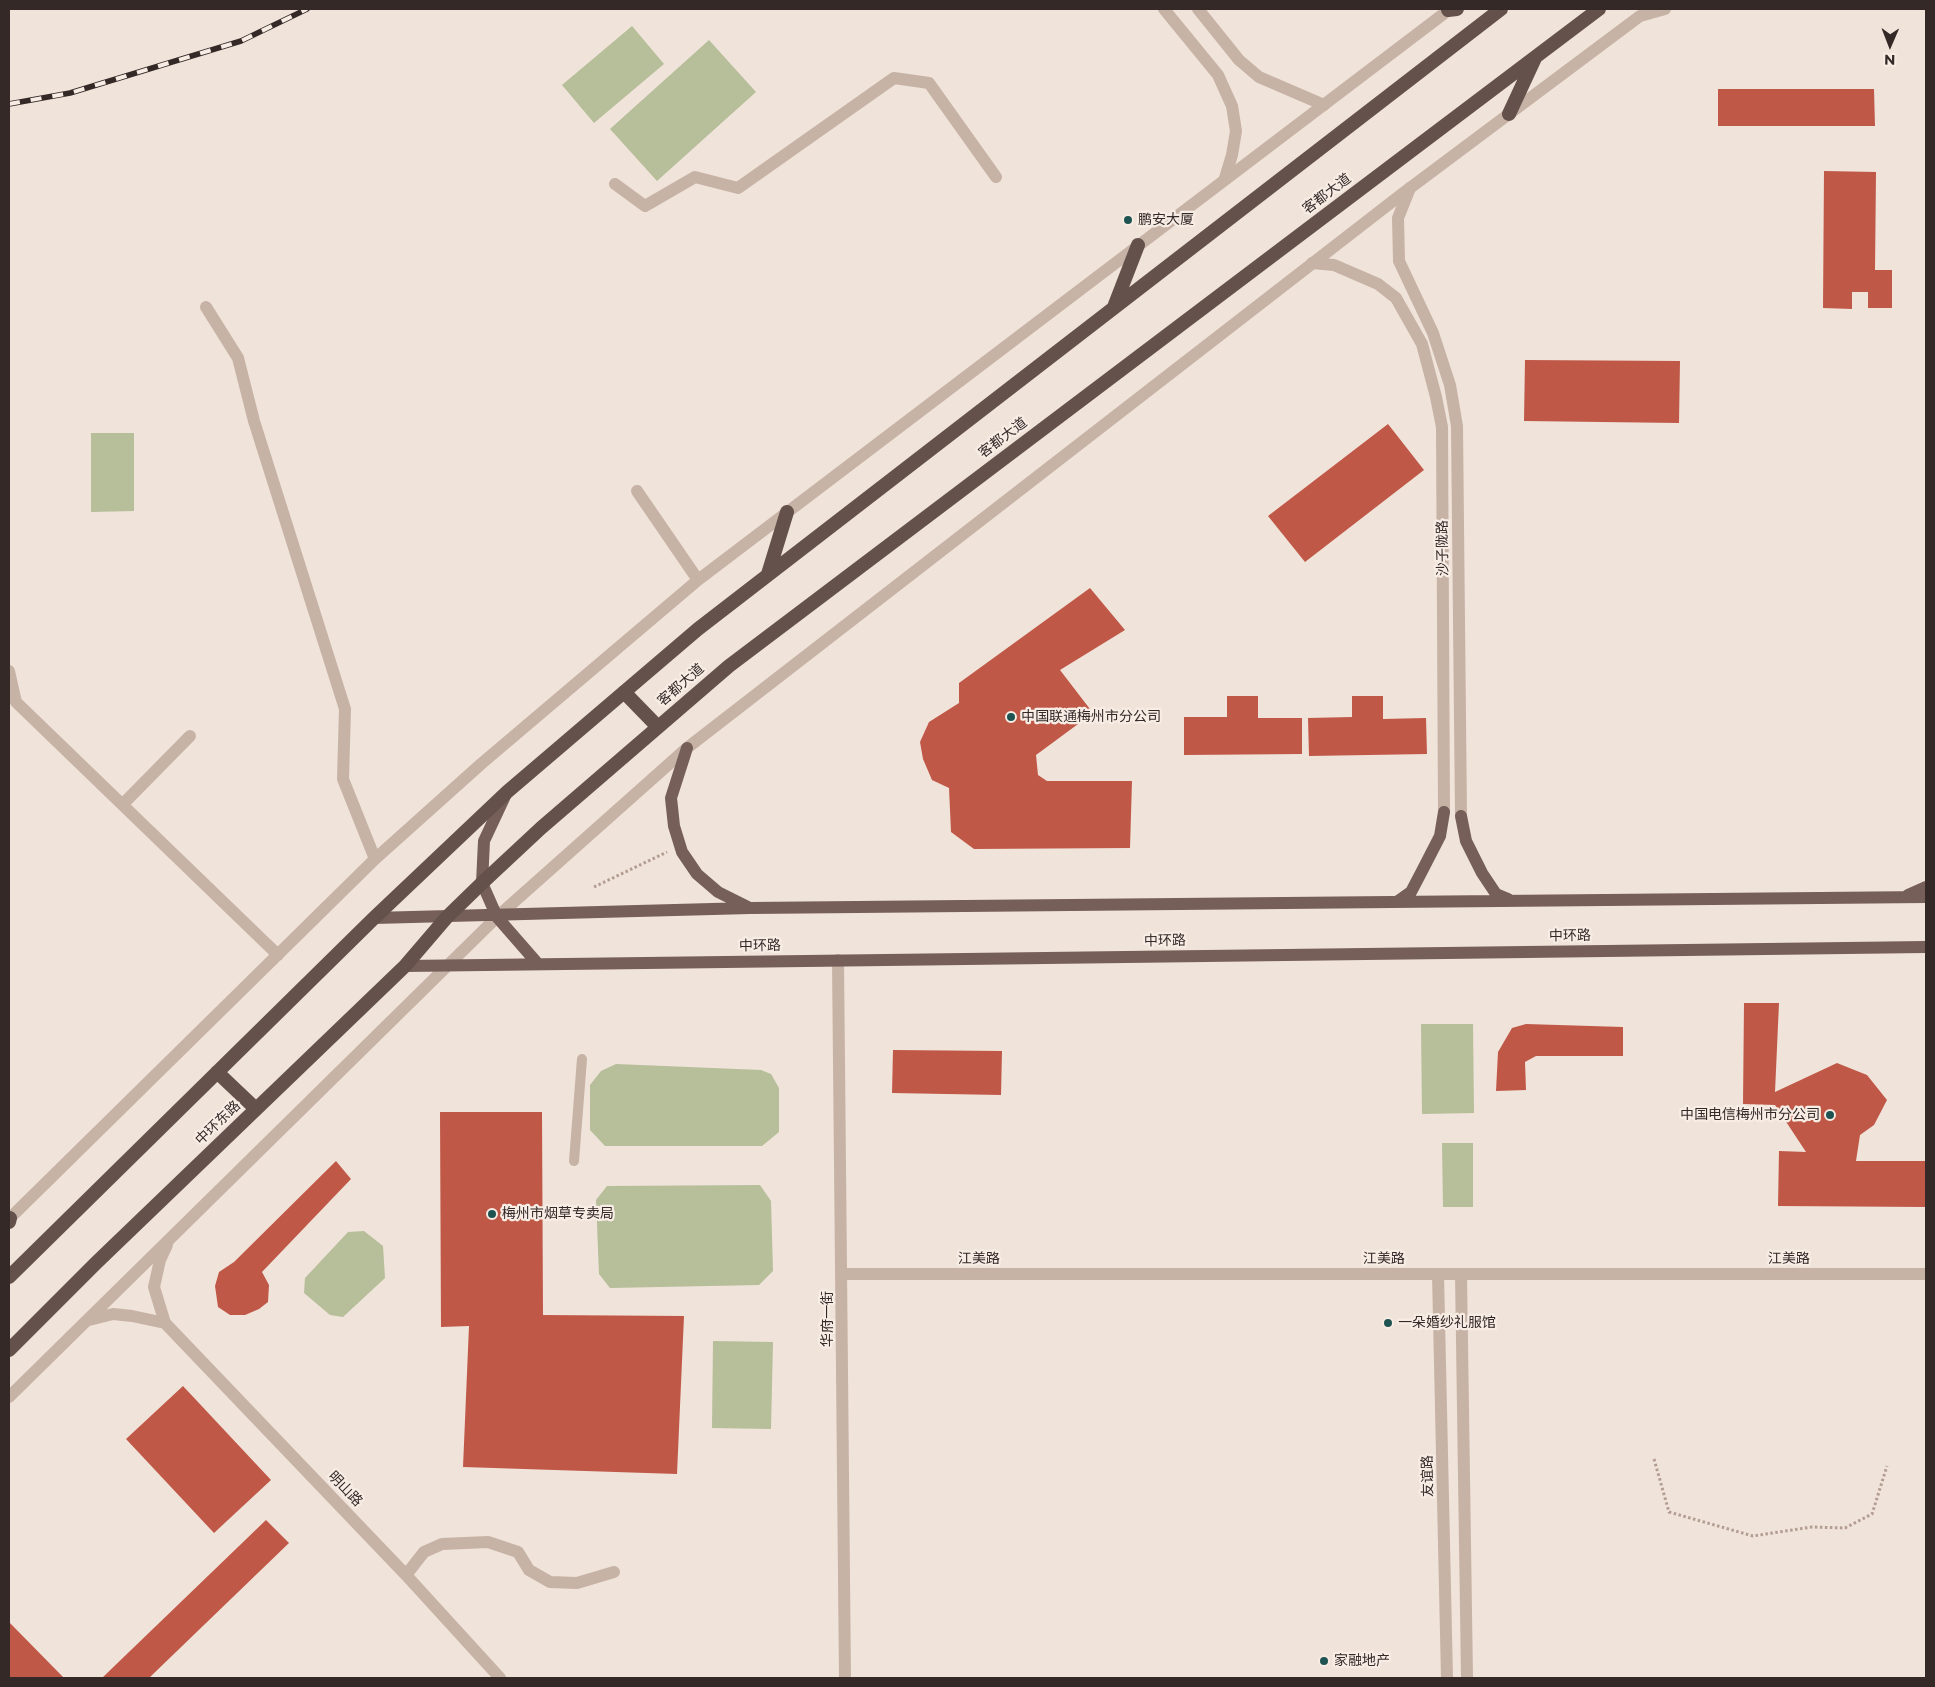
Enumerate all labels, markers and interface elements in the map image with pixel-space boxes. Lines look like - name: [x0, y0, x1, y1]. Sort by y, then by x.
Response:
- north arrow: [1865, 20, 1915, 70]
- text: N: [1884, 51, 1896, 69]
- street label: 客都大道: [1300, 170, 1354, 218]
- place label: 鹏安大厦: [1138, 212, 1194, 228]
- marker: 鹏安大厦: [1122, 214, 1134, 226]
- street label: 客都大道: [976, 414, 1030, 462]
- street label: 沙子陇路: [1434, 520, 1452, 576]
- street label: 客都大道: [654, 660, 708, 710]
- place label: 中国联通梅州市分公司: [1021, 709, 1161, 725]
- marker: 中国联通梅州市分公司: [1005, 711, 1017, 723]
- street label: 中环路: [1549, 927, 1591, 945]
- street label: 中环路: [1144, 932, 1186, 950]
- street label: 中环路: [739, 937, 781, 955]
- street label: 中环东路: [192, 1098, 244, 1148]
- place label: 中国电信梅州市分公司: [1680, 1107, 1820, 1123]
- marker: 中国电信梅州市分公司: [1824, 1109, 1836, 1121]
- place label: 梅州市烟草专卖局: [502, 1206, 614, 1222]
- marker: 梅州市烟草专卖局: [486, 1208, 498, 1220]
- street label: 江美路: [958, 1251, 1000, 1267]
- street label: 江美路: [1363, 1251, 1405, 1267]
- street label: 江美路: [1768, 1251, 1810, 1267]
- street label: 华府一街: [820, 1291, 836, 1347]
- place label: 一朵婚纱礼服馆: [1398, 1315, 1496, 1331]
- marker: 一朵婚纱礼服馆: [1382, 1317, 1394, 1329]
- street label: 友谊路: [1419, 1455, 1437, 1497]
- street label: 明山路: [324, 1468, 366, 1510]
- place label: 家融地产: [1334, 1653, 1390, 1669]
- marker: 家融地产: [1318, 1655, 1330, 1667]

